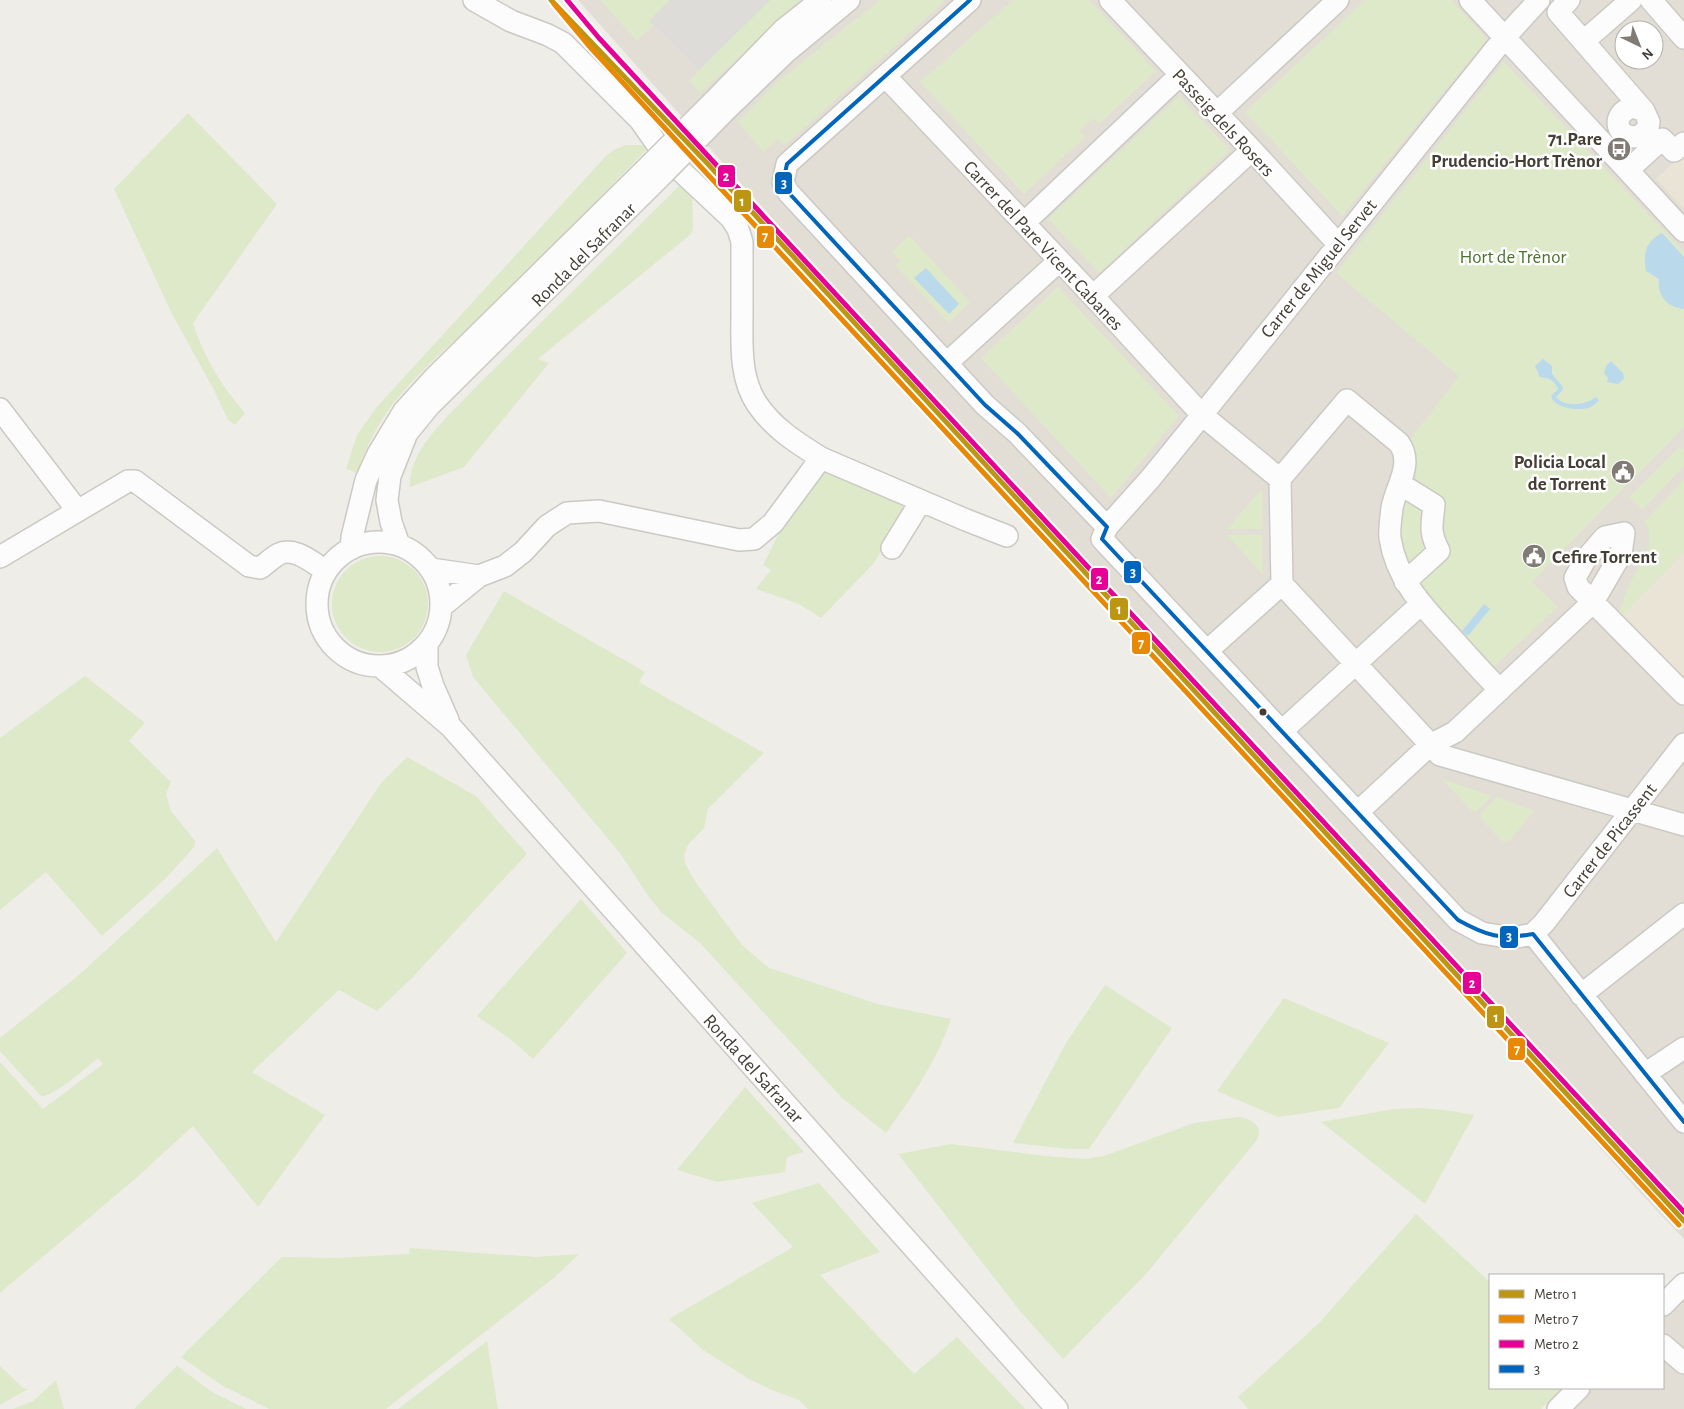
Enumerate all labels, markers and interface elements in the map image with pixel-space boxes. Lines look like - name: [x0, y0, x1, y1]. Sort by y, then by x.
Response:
- north arrow: [1614, 20, 1664, 70]
- text: N: [1639, 45, 1656, 62]
- street label: Passeig dels Rosers: [1168, 66, 1277, 181]
- place label: 71.Pare Prudencio-Hort Trènor: [1431, 130, 1602, 171]
- bus stop icon: 71.Pare Prudencio-Hort Trènor: [1606, 136, 1632, 162]
- street label: Carrer del Pare Vicent Cabanes: [960, 158, 1126, 334]
- line badge: 2: [717, 164, 736, 188]
- text: 2: [723, 170, 730, 184]
- line badge: 3: [774, 171, 793, 195]
- text: 3: [781, 177, 787, 191]
- line badge: 1: [733, 189, 752, 213]
- text: 1: [739, 195, 745, 209]
- street label: Carrer de Miguel Servet: [1258, 196, 1381, 342]
- street label: Ronda del Safranar: [528, 199, 640, 311]
- line badge: 7: [756, 225, 775, 249]
- text: 7: [762, 230, 768, 244]
- park label: Hort de Trènor: [1460, 248, 1566, 267]
- place label: Policia Local de Torrent: [1514, 453, 1607, 494]
- public building icon: Policia Local de Torrent: [1610, 459, 1636, 485]
- public building icon: Cefire Torrent: [1521, 543, 1547, 569]
- place label: Cefire Torrent: [1552, 548, 1657, 567]
- line badge: 3: [1123, 560, 1142, 584]
- text: 3: [1130, 566, 1136, 580]
- line badge: 2: [1090, 567, 1109, 591]
- text: 2: [1096, 573, 1103, 587]
- line badge: 1: [1109, 597, 1129, 621]
- text: 1: [1116, 603, 1122, 617]
- line badge: 7: [1131, 631, 1151, 655]
- text: 7: [1138, 637, 1144, 651]
- unlabelled marker: [1258, 707, 1268, 717]
- street label: Carrer de Picassent: [1560, 780, 1661, 902]
- line badge: 3: [1499, 925, 1519, 949]
- text: 3: [1506, 930, 1512, 944]
- line badge: 2: [1462, 971, 1482, 995]
- text: 2: [1469, 977, 1476, 991]
- line badge: 1: [1486, 1005, 1505, 1029]
- street label: Ronda del Safranar: [699, 1011, 806, 1127]
- text: 1: [1493, 1011, 1499, 1025]
- line badge: 7: [1507, 1037, 1526, 1061]
- text: 7: [1514, 1043, 1520, 1057]
- legend: [1489, 1274, 1664, 1389]
- text: Metro 1: [1534, 1287, 1577, 1302]
- text: Metro 7: [1534, 1312, 1578, 1327]
- text: Metro 2: [1534, 1337, 1579, 1352]
- text: 3: [1534, 1362, 1540, 1377]

